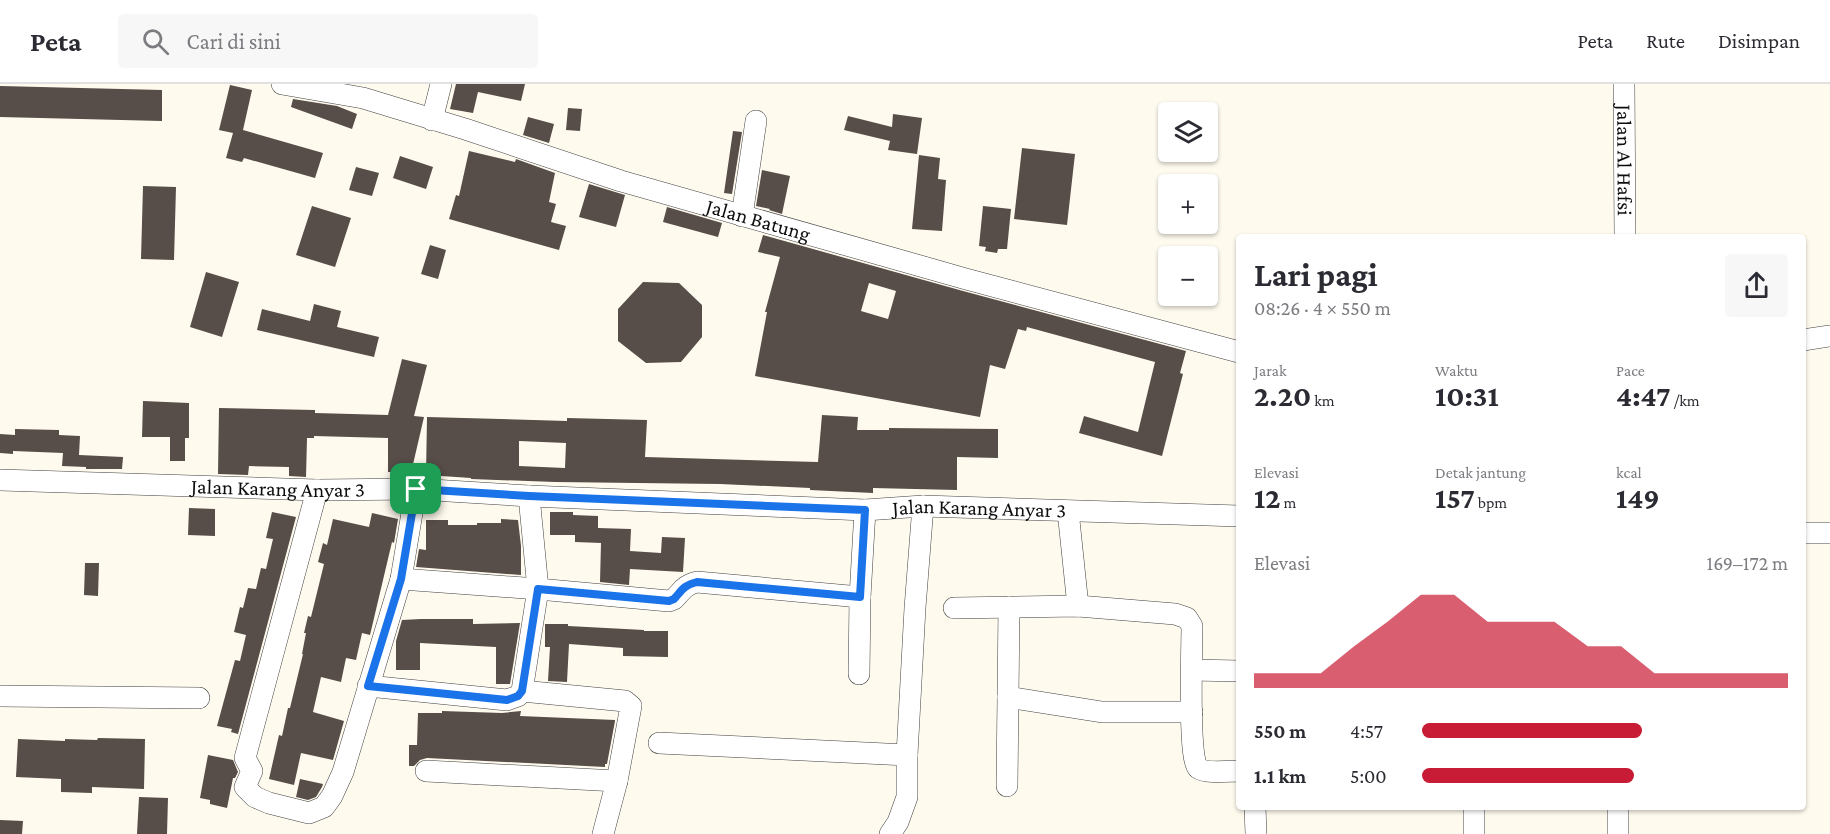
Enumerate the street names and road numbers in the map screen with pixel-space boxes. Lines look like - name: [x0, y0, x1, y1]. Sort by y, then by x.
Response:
- street label: Jalan Al Hafsi: [1612, 102, 1637, 216]
- street label: Jalan Batung: [702, 193, 813, 246]
- street label: Jalan Karang Anyar 3: [189, 474, 365, 502]
- street label: Jalan Karang Anyar 3: [889, 494, 1067, 523]

